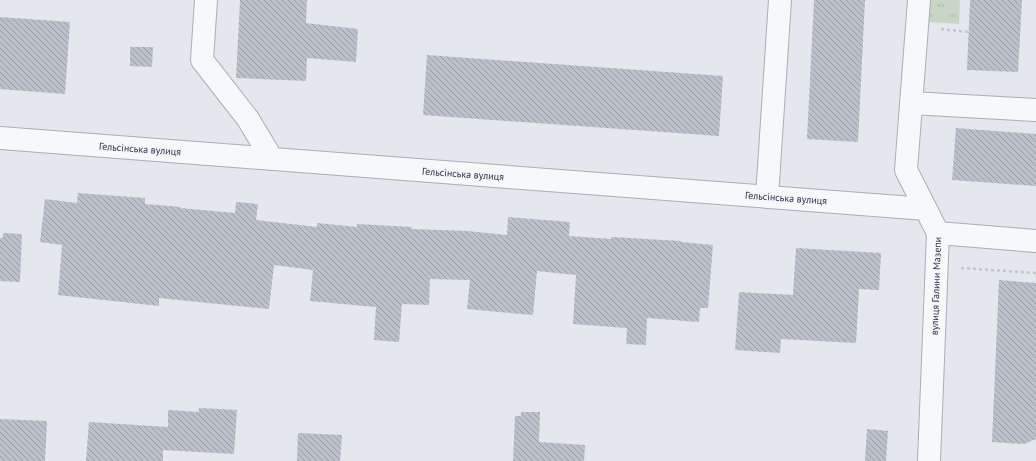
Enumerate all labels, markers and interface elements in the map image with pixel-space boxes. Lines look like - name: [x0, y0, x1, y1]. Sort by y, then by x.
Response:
- street label: Гельсінська вулиця: [99, 140, 182, 158]
- street label: Гельсінська вулиця: [422, 165, 505, 183]
- street label: Гельсінська вулиця: [745, 189, 828, 207]
- street label: вулиця Галини Мазепи: [928, 237, 944, 335]

